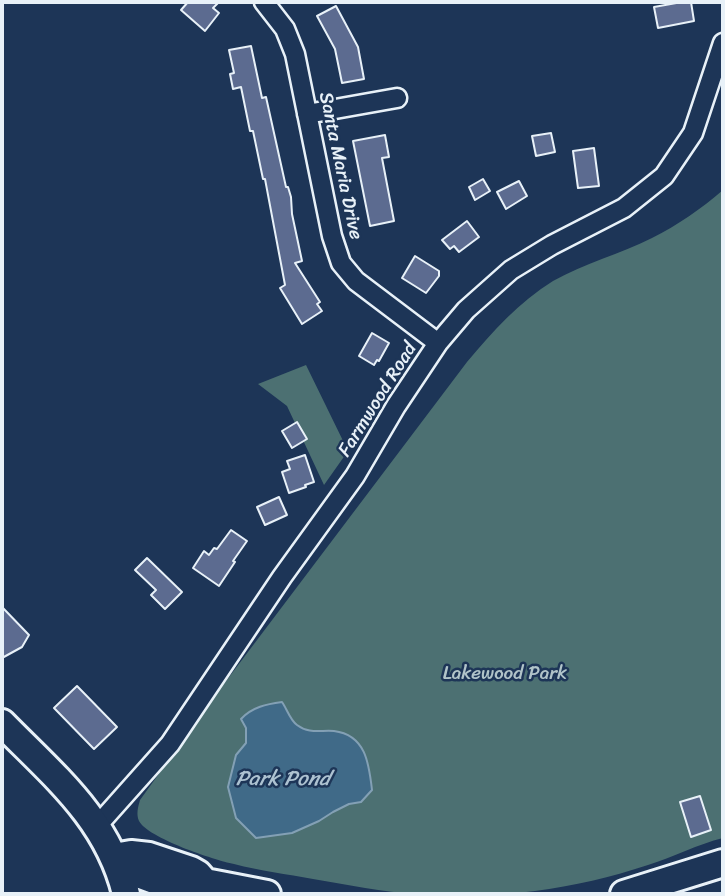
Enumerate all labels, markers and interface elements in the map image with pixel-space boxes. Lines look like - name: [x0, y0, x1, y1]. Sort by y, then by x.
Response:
- street label: Santa Maria Drive: [313, 90, 367, 242]
- street label: Farmwood Road: [334, 339, 422, 461]
- park label: Lakewood Park: [443, 663, 567, 685]
- water label: Park Pond: [236, 767, 330, 793]

